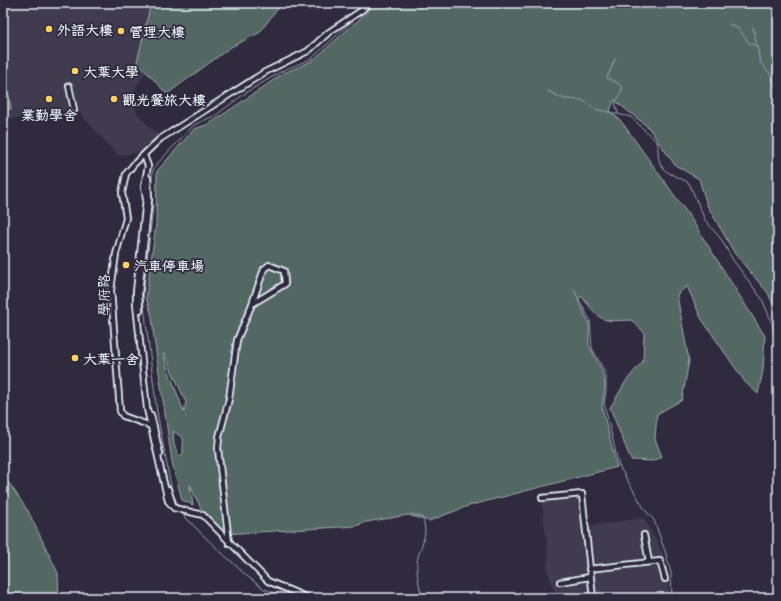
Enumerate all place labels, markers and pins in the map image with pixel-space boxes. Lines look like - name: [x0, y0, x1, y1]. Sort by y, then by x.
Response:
- place label: 外語大樓: [57, 20, 113, 39]
- place label: 管理大樓: [129, 22, 185, 41]
- marker: 外語大樓: [44, 24, 54, 34]
- marker: 管理大樓: [116, 26, 126, 36]
- place label: 大葉大學: [83, 62, 139, 81]
- marker: 大葉大學: [70, 66, 80, 76]
- place label: 觀光餐旅大樓: [122, 90, 206, 109]
- marker: 業勤學舍: [44, 94, 54, 104]
- marker: 觀光餐旅大樓: [109, 94, 119, 104]
- place label: 業勤學舍: [21, 105, 77, 124]
- place label: 汽車停車場: [134, 256, 204, 275]
- marker: 汽車停車場: [121, 260, 131, 270]
- place label: 大葉一舍: [83, 349, 139, 368]
- marker: 大葉一舍: [70, 353, 80, 363]

